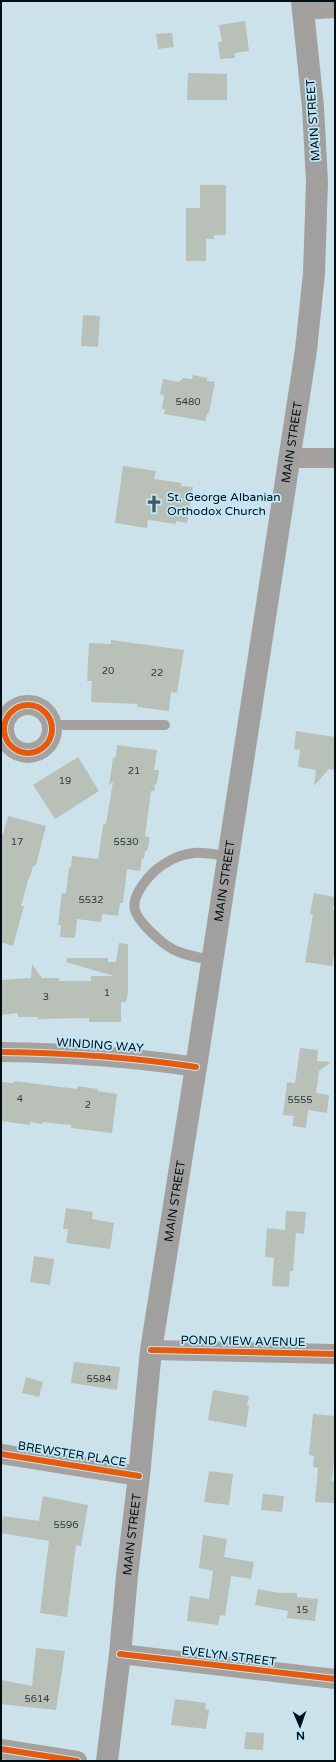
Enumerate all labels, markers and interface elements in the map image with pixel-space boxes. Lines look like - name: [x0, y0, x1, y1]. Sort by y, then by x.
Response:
- street label: MAIN STREET: [303, 78, 323, 161]
- house number: 5480: [175, 396, 201, 408]
- street label: MAIN STREET: [279, 400, 305, 484]
- place label: St. George Albanian Orthodox Church: [167, 490, 281, 518]
- church icon: St. George Albanian Orthodox Church: [144, 494, 164, 514]
- house number: 20: [102, 665, 114, 677]
- house number: 22: [151, 667, 163, 679]
- house number: 21: [128, 765, 140, 777]
- house number: 19: [59, 775, 71, 787]
- house number: 17: [11, 836, 23, 848]
- house number: 5530: [113, 836, 139, 848]
- street label: MAIN STREET: [211, 839, 238, 923]
- house number: 5532: [78, 894, 104, 906]
- house number: 1: [104, 987, 110, 999]
- house number: 3: [43, 991, 49, 1003]
- street label: WINDING WAY: [56, 1035, 144, 1055]
- house number: 4: [17, 1093, 23, 1105]
- house number: 5555: [287, 1094, 313, 1106]
- house number: 2: [85, 1099, 91, 1111]
- street label: MAIN STREET: [161, 1159, 188, 1243]
- street label: POND VIEW AVENUE: [180, 1333, 306, 1349]
- house number: 5584: [86, 1373, 112, 1385]
- street label: BREWSTER PLACE: [17, 1439, 128, 1470]
- street label: MAIN STREET: [120, 1492, 144, 1576]
- house number: 5596: [53, 1519, 79, 1531]
- house number: 15: [296, 1604, 308, 1616]
- street label: EVELYN STREET: [181, 1643, 278, 1669]
- house number: 5614: [24, 1693, 50, 1705]
- north arrow: [280, 1706, 320, 1746]
- text: N: [296, 1729, 305, 1742]

